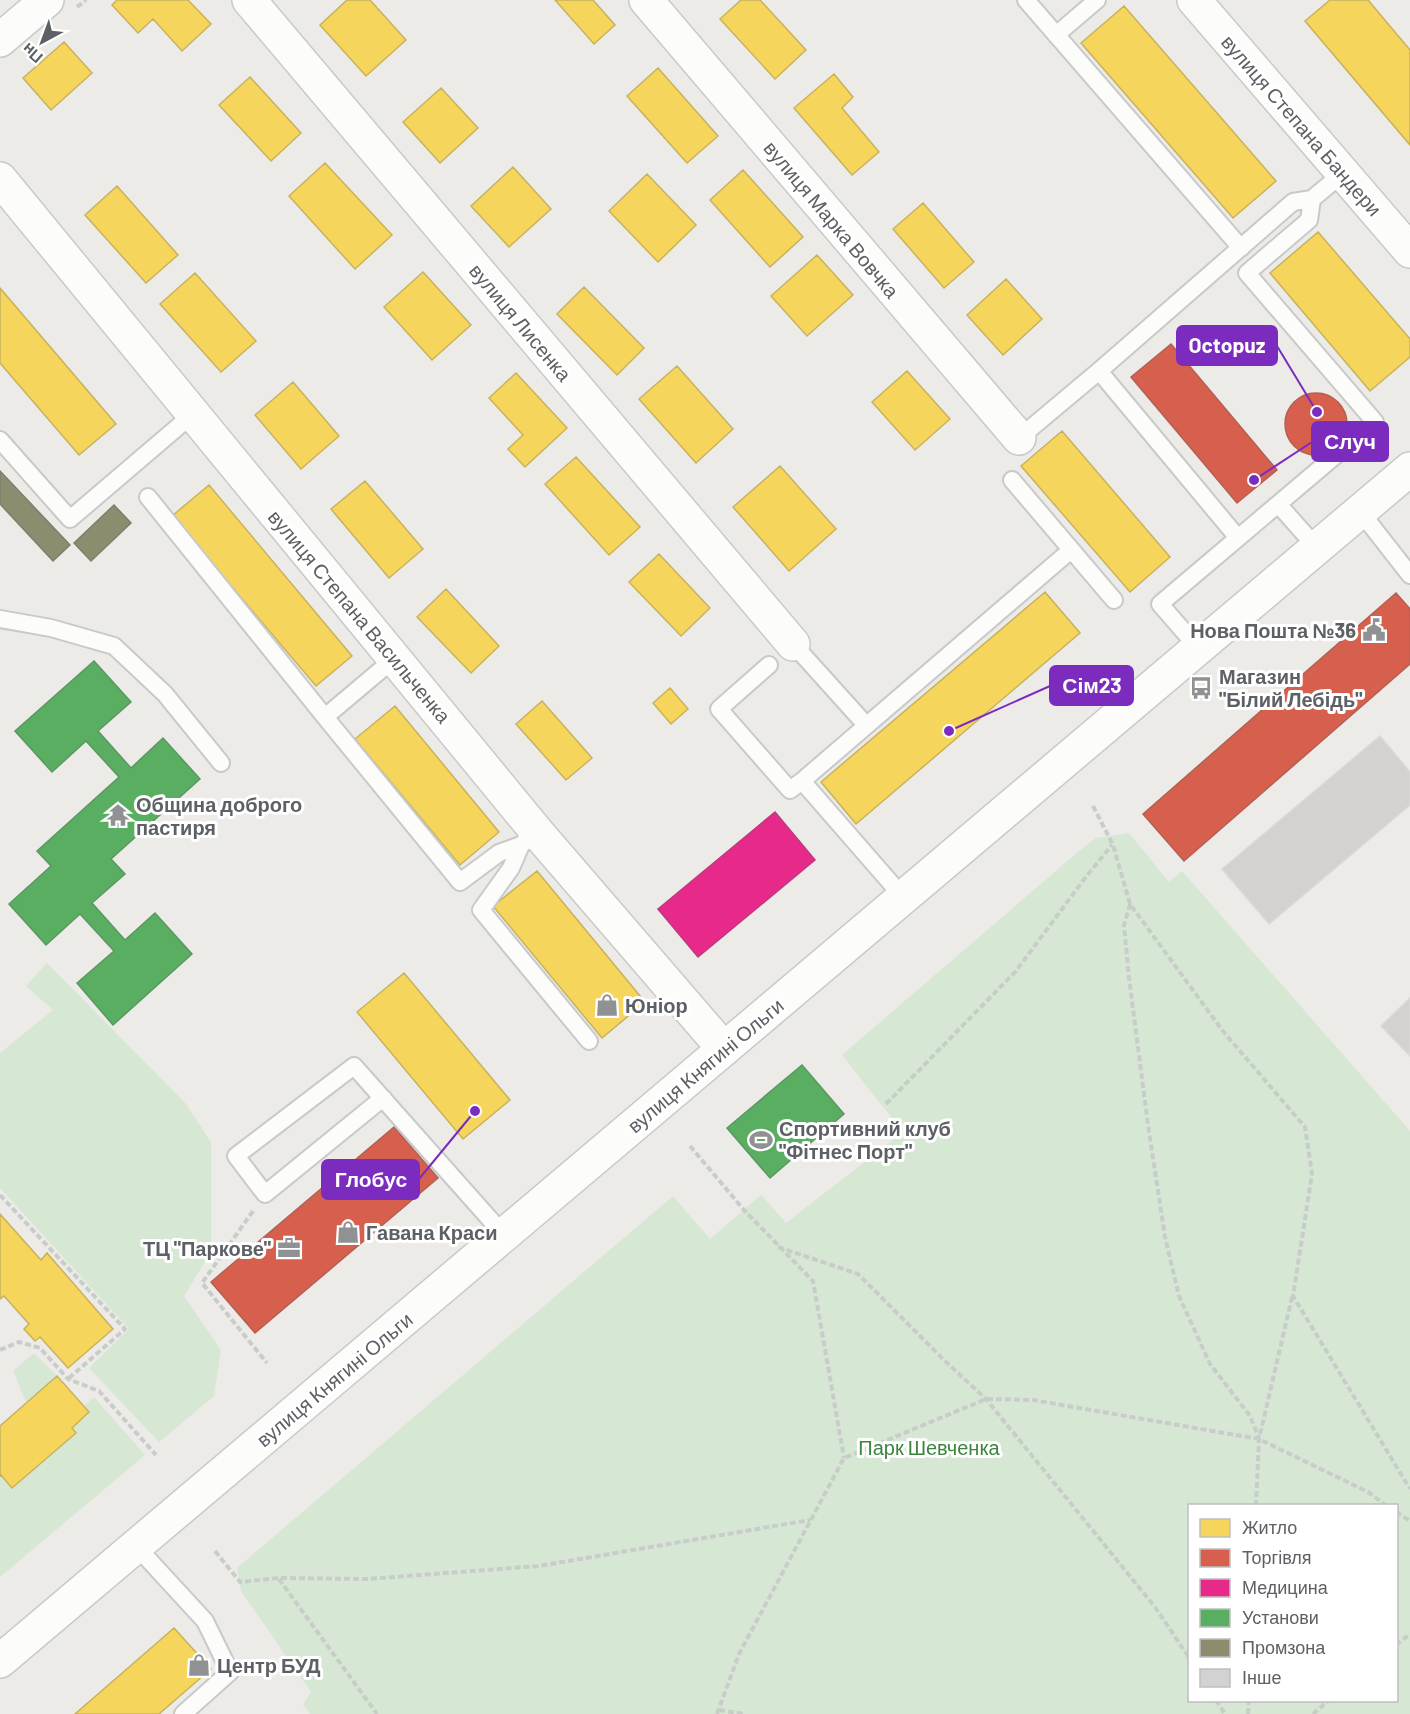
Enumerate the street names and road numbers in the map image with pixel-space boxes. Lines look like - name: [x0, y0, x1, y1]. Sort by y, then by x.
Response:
- street label: вулиця Степана Бандери: [1217, 30, 1387, 220]
- street label: вулиця Марка Вовчка: [759, 136, 905, 303]
- street label: вулиця Лисенка: [465, 258, 578, 386]
- street label: вулиця Степана Васильченка: [264, 505, 457, 728]
- street label: вулиця Княгині Ольги: [622, 993, 788, 1137]
- street label: вулиця Княгині Ольги: [251, 1307, 417, 1451]

